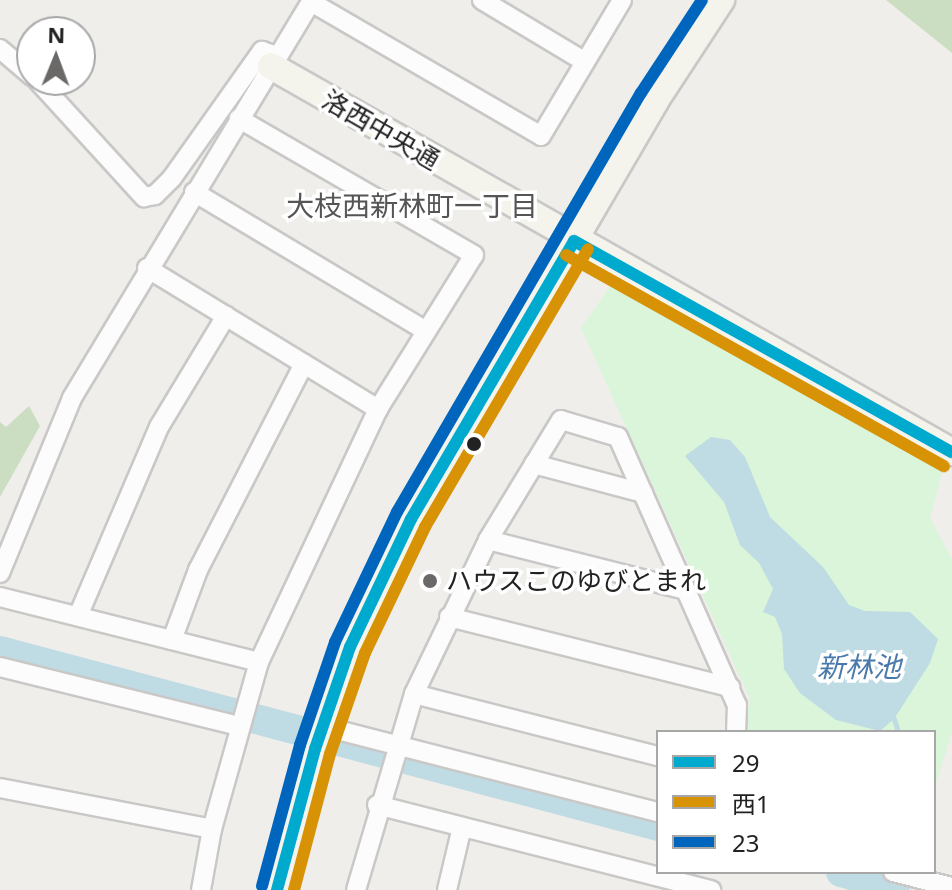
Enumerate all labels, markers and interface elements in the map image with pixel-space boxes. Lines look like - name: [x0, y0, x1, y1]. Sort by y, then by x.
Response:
- north arrow: [16, 16, 96, 96]
- text: N: [47, 19, 66, 49]
- street label: 洛西中央通: [317, 84, 445, 176]
- district label: 大枝西新林町一丁目: [286, 188, 538, 222]
- unlabelled marker: [466, 436, 482, 452]
- place label: ハウスこのゆびとまれ: [446, 565, 706, 597]
- marker: ハウスこのゆびとまれ: [421, 572, 439, 590]
- water label: 新林池: [817, 649, 901, 683]
- legend: [656, 730, 936, 874]
- text: 29: [732, 746, 759, 779]
- text: 西1: [732, 787, 770, 820]
- text: 23: [732, 826, 759, 859]

